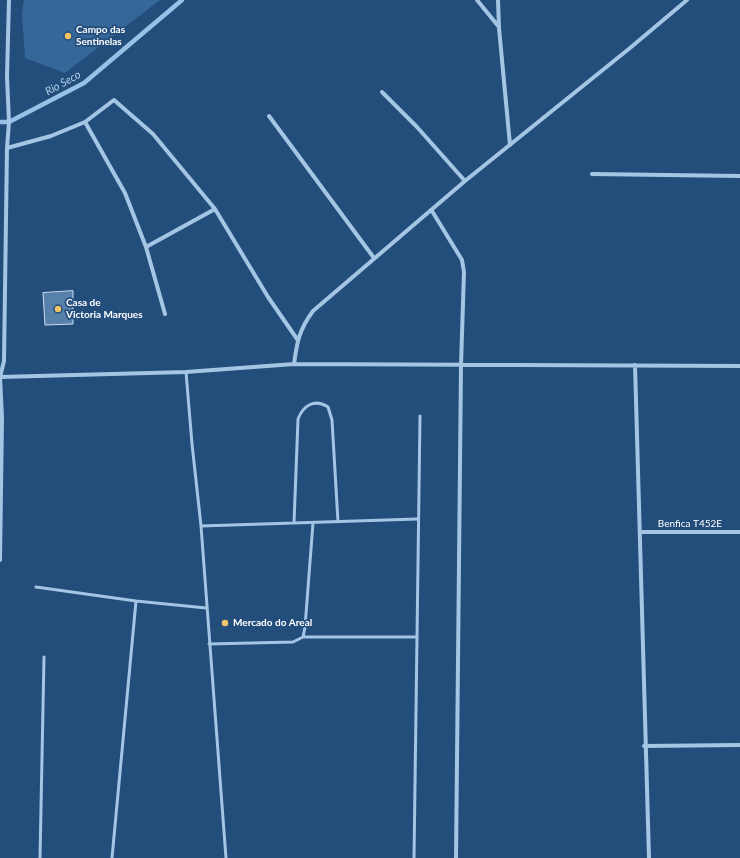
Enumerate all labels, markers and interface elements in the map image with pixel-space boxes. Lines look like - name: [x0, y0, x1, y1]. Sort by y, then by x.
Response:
- place label: Campo das Sentinelas: [76, 24, 125, 48]
- marker: Campo das Sentinelas: [63, 31, 73, 41]
- water label: Rio Seco: [43, 68, 83, 98]
- place label: Casa de Victoria Marques: [66, 297, 143, 320]
- marker: Casa de Victoria Marques: [53, 304, 63, 314]
- street label: Benfica T452E: [658, 518, 722, 530]
- place label: Mercado do Areal: [233, 617, 312, 629]
- marker: Mercado do Areal: [220, 618, 230, 628]

